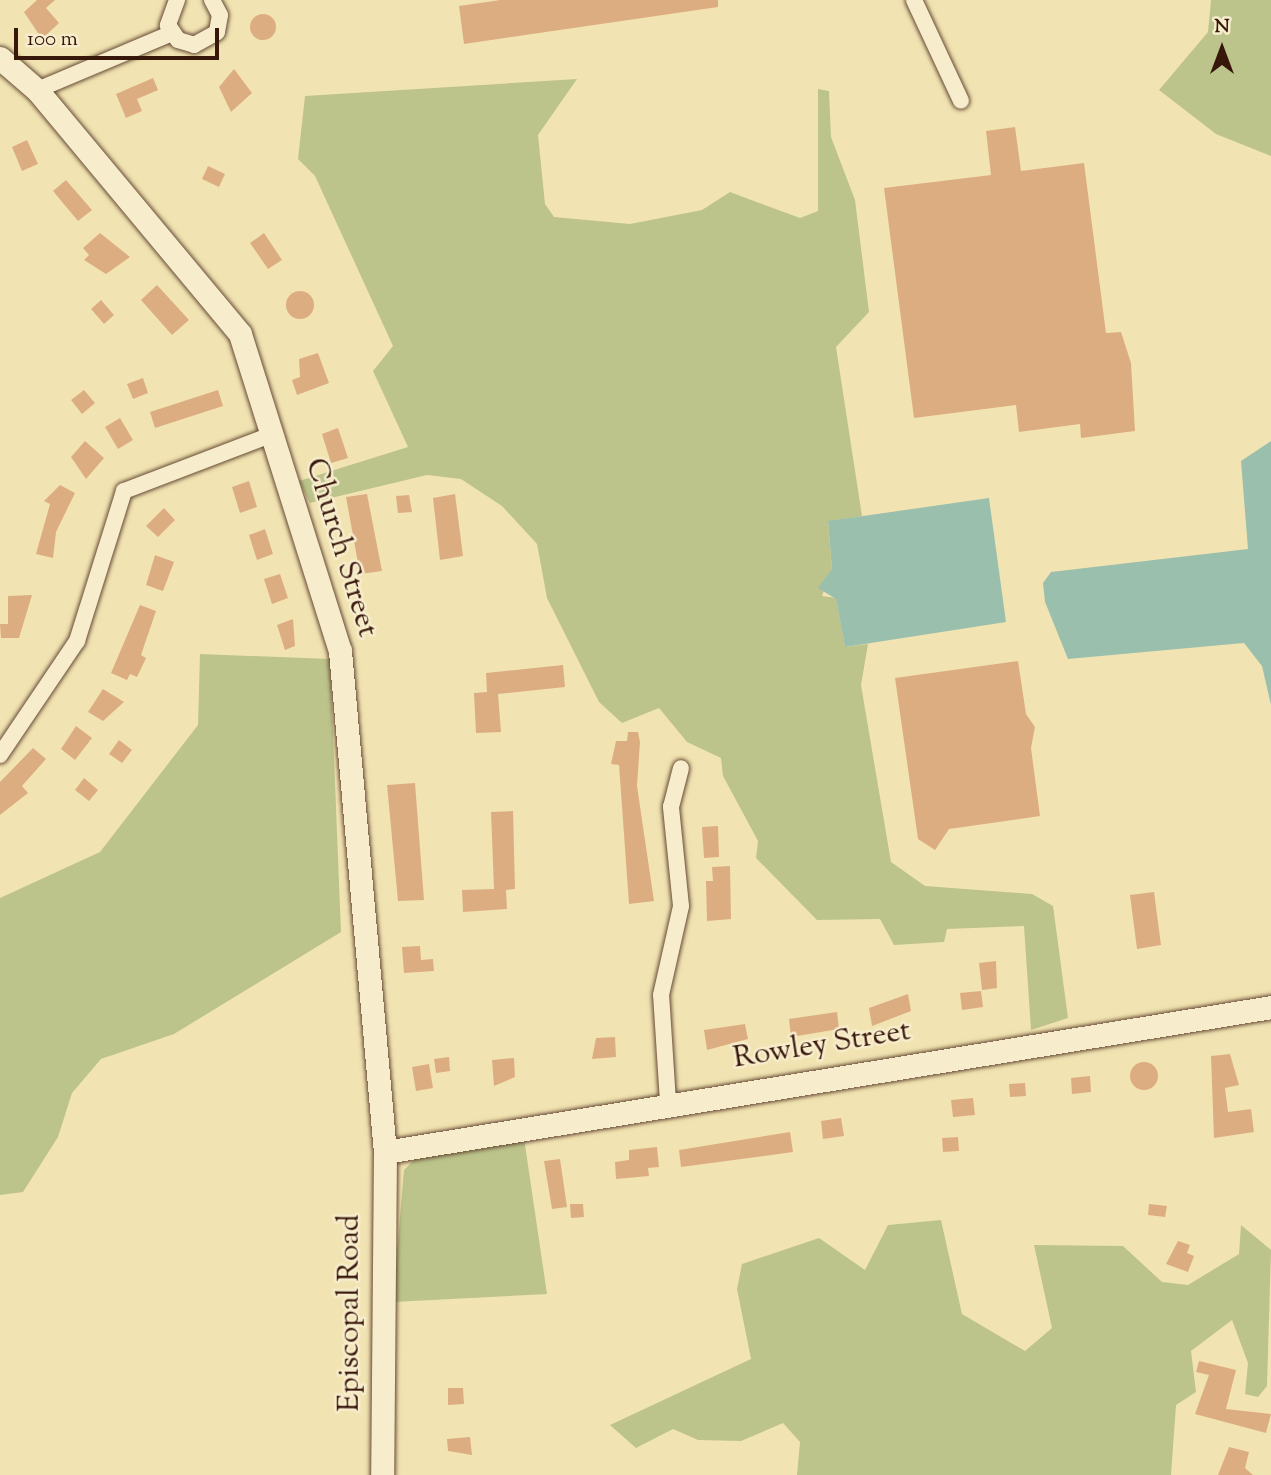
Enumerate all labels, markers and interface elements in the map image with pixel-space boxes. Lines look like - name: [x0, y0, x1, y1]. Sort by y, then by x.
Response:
- scale bar: [18, 14, 222, 58]
- north arrow: [1187, 14, 1257, 84]
- text: N: [1214, 14, 1230, 41]
- text: 100 m: [27, 25, 78, 55]
- street label: Church Street: [296, 454, 384, 642]
- street label: Rowley Street: [731, 1014, 913, 1078]
- street label: Episcopal Road: [333, 1214, 369, 1412]

